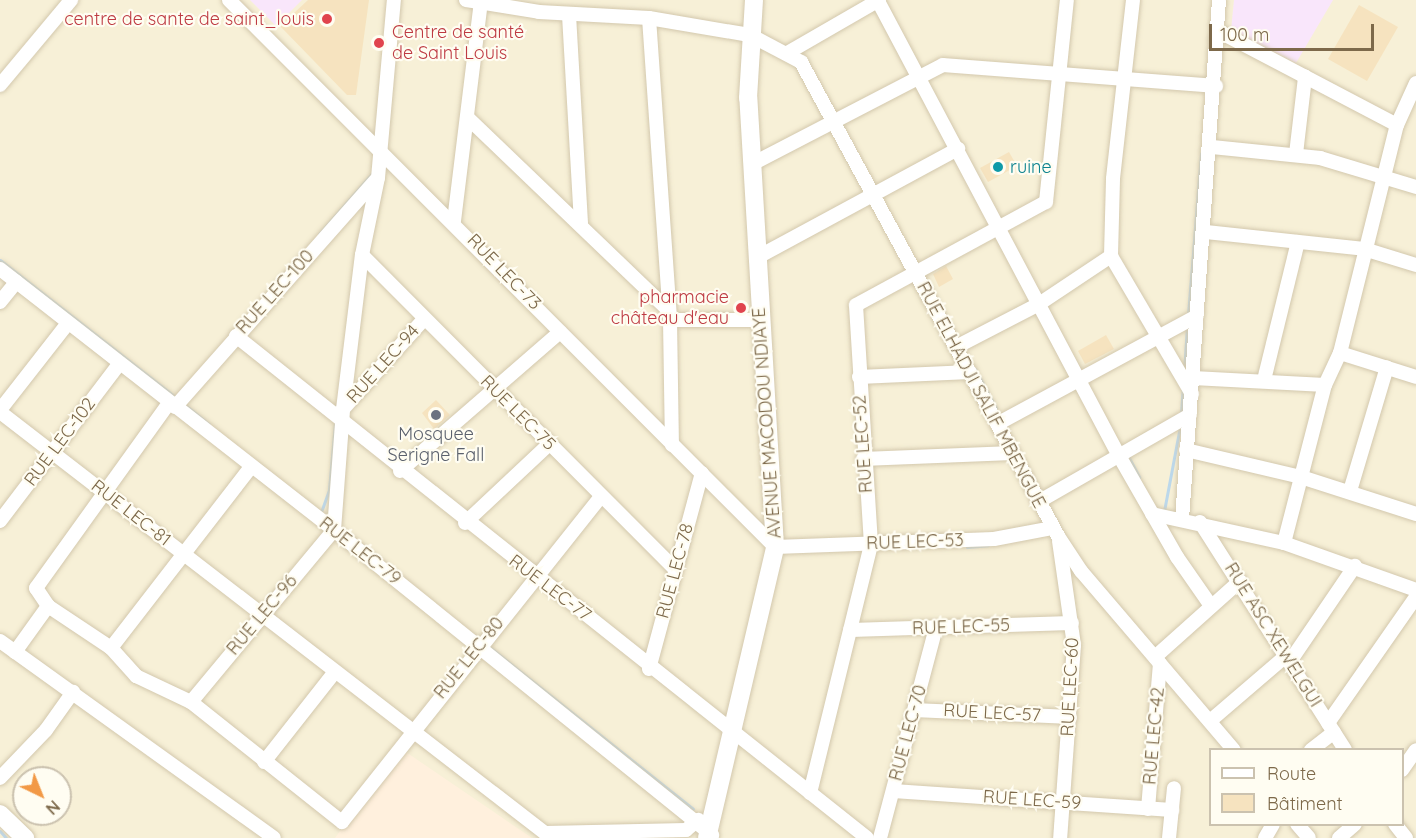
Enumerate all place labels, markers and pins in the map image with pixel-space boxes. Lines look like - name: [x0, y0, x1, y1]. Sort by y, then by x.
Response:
- place label: centre de sante de saint_louis: [64, 8, 314, 30]
- marker: centre de sante de saint_louis: [318, 10, 336, 28]
- place label: Centre de santé de Saint Louis: [392, 22, 524, 64]
- marker: Centre de santé de Saint Louis: [370, 34, 388, 52]
- place label: ruine: [1010, 156, 1052, 178]
- marker: ruine: [991, 160, 1005, 174]
- place label: pharmacie château d'eau: [611, 287, 729, 330]
- marker: pharmacie château d'eau: [734, 301, 748, 315]
- marker: Mosquee Serigne Fall: [429, 408, 443, 422]
- place label: Mosquee Serigne Fall: [388, 424, 484, 466]

